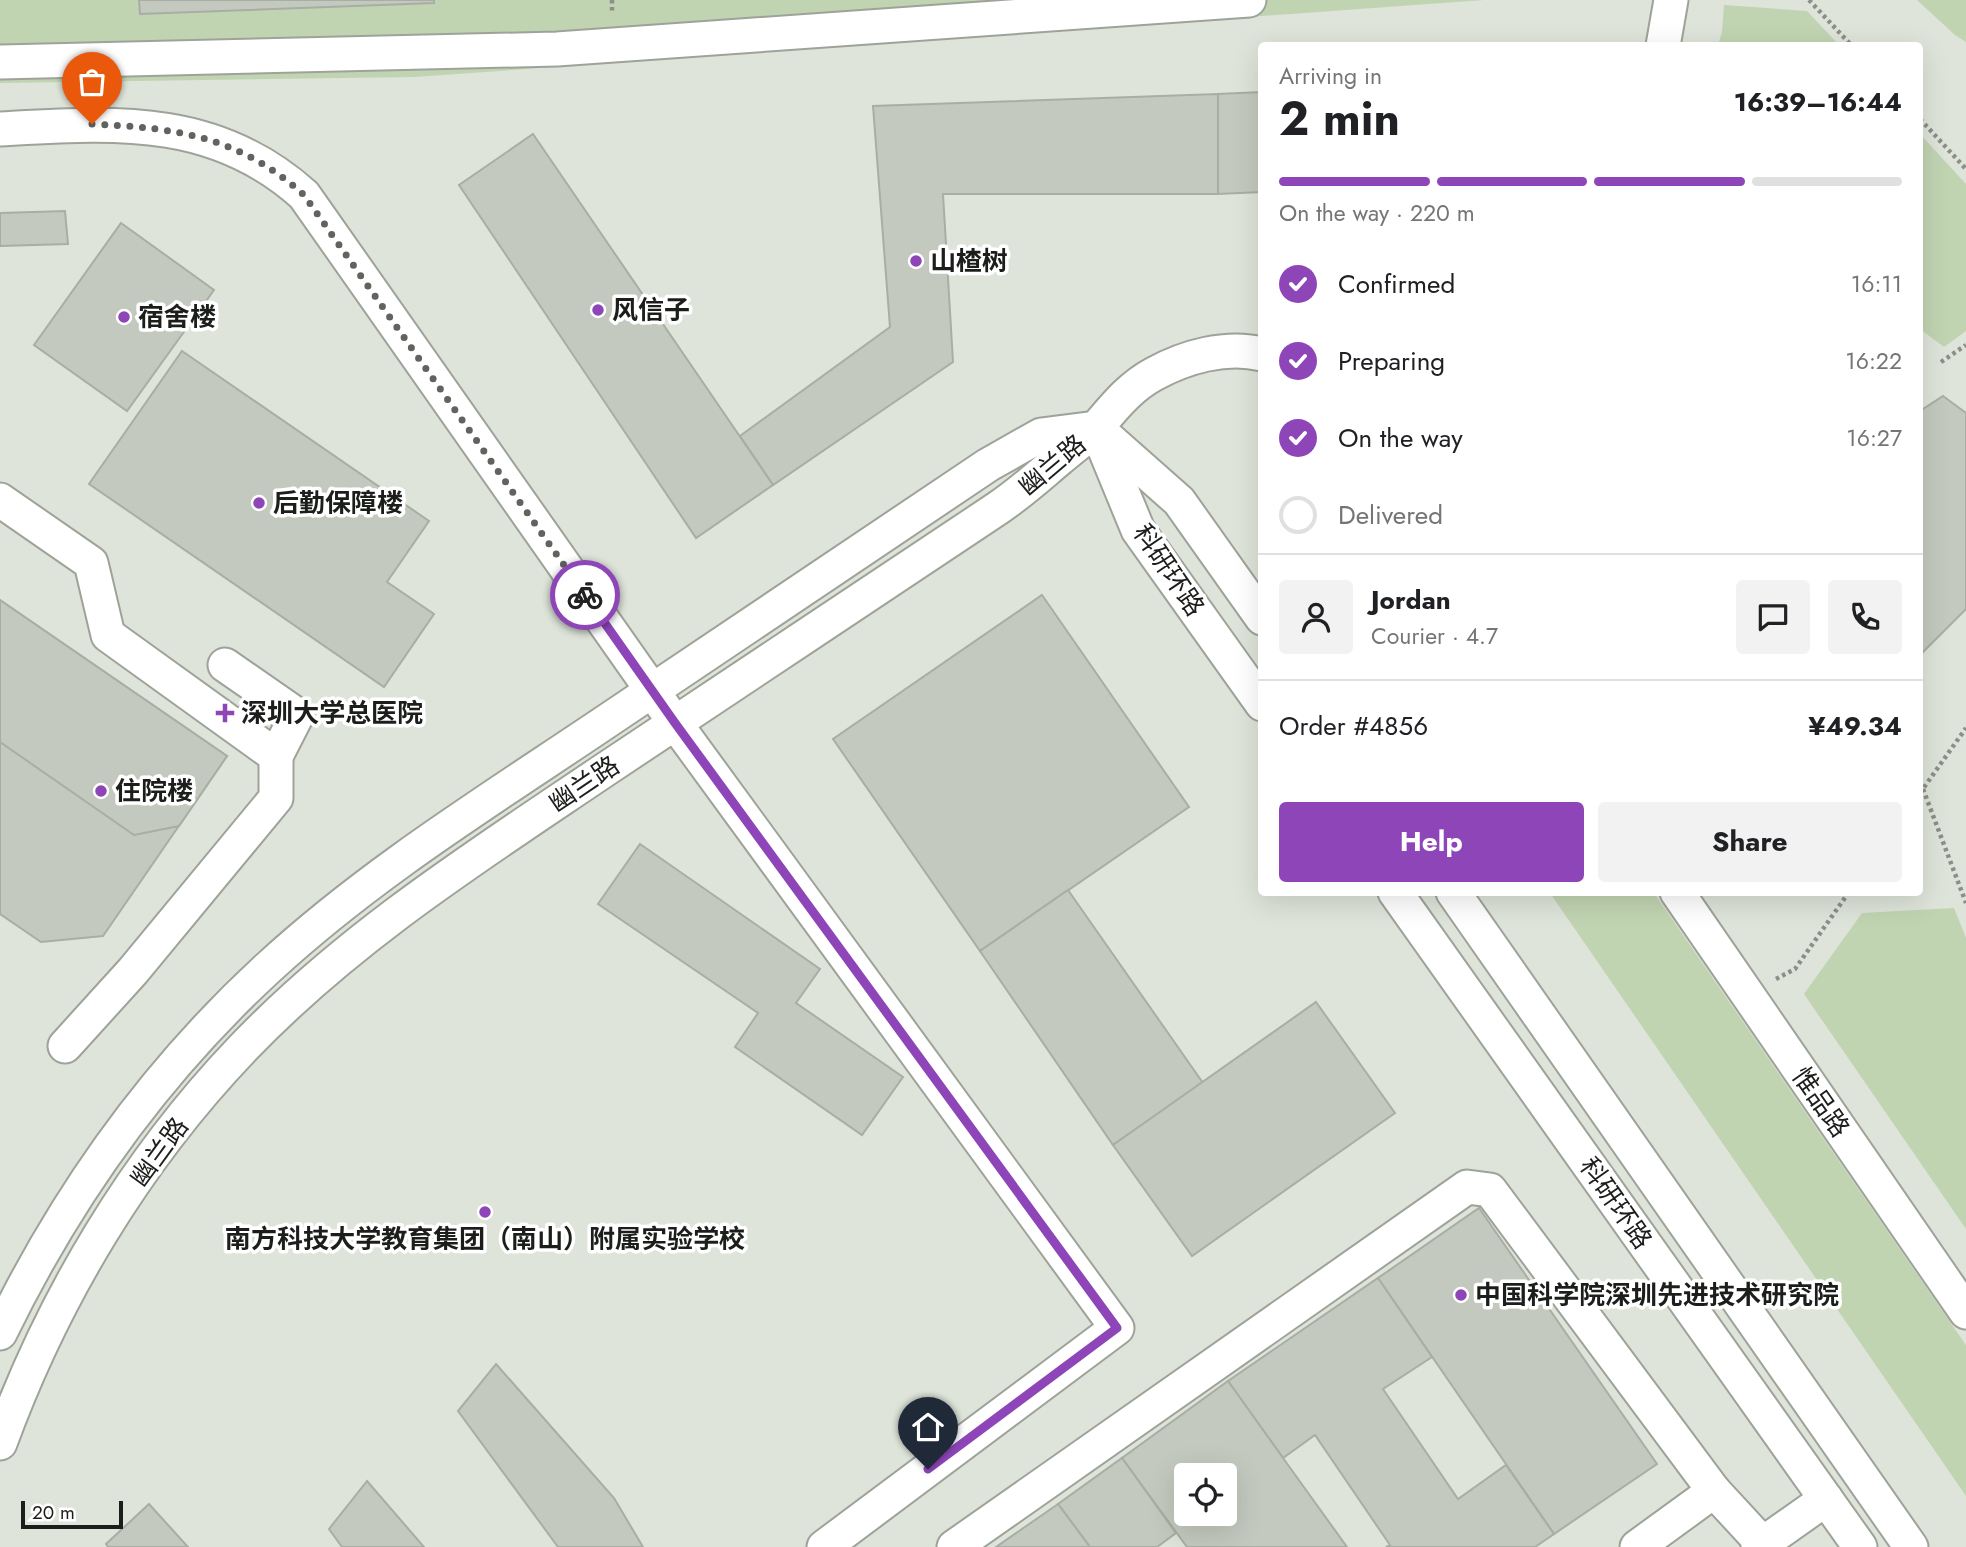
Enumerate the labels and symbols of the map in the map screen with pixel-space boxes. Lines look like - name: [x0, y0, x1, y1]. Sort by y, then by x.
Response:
- pin: [62, 52, 122, 124]
- place label: 山楂树: [930, 242, 1008, 280]
- marker: 山楂树: [908, 253, 924, 269]
- place label: 风信子: [612, 291, 690, 329]
- place label: 宿舍楼: [138, 298, 216, 336]
- marker: 风信子: [590, 302, 606, 318]
- marker: 宿舍楼: [116, 309, 132, 325]
- street label: 幽兰路: [1010, 425, 1094, 505]
- place label: 后勤保障楼: [273, 484, 403, 522]
- marker: 后勤保障楼: [251, 495, 267, 511]
- street label: 科研环路: [1124, 516, 1214, 624]
- courier: [550, 560, 620, 630]
- place label: 深圳大学总医院: [241, 694, 423, 732]
- marker: 深圳大学总医院: [215, 703, 235, 723]
- street label: 幽兰路: [541, 746, 627, 822]
- place label: 住院楼: [115, 772, 193, 810]
- marker: 住院楼: [93, 783, 109, 799]
- street label: 惟品路: [1783, 1059, 1859, 1145]
- street label: 幽兰路: [121, 1109, 197, 1195]
- street label: 科研环路: [1571, 1149, 1661, 1257]
- marker: 南方科技大学教育集团（南山）附属实验学校: [477, 1204, 493, 1220]
- place label: 南方科技大学教育集团（南山）附属实验学校: [225, 1220, 745, 1258]
- place label: 中国科学院深圳先进技术研究院: [1475, 1276, 1839, 1314]
- marker: 中国科学院深圳先进技术研究院: [1453, 1287, 1469, 1303]
- pin: [898, 1397, 958, 1469]
- scale bar: [21, 1498, 122, 1530]

